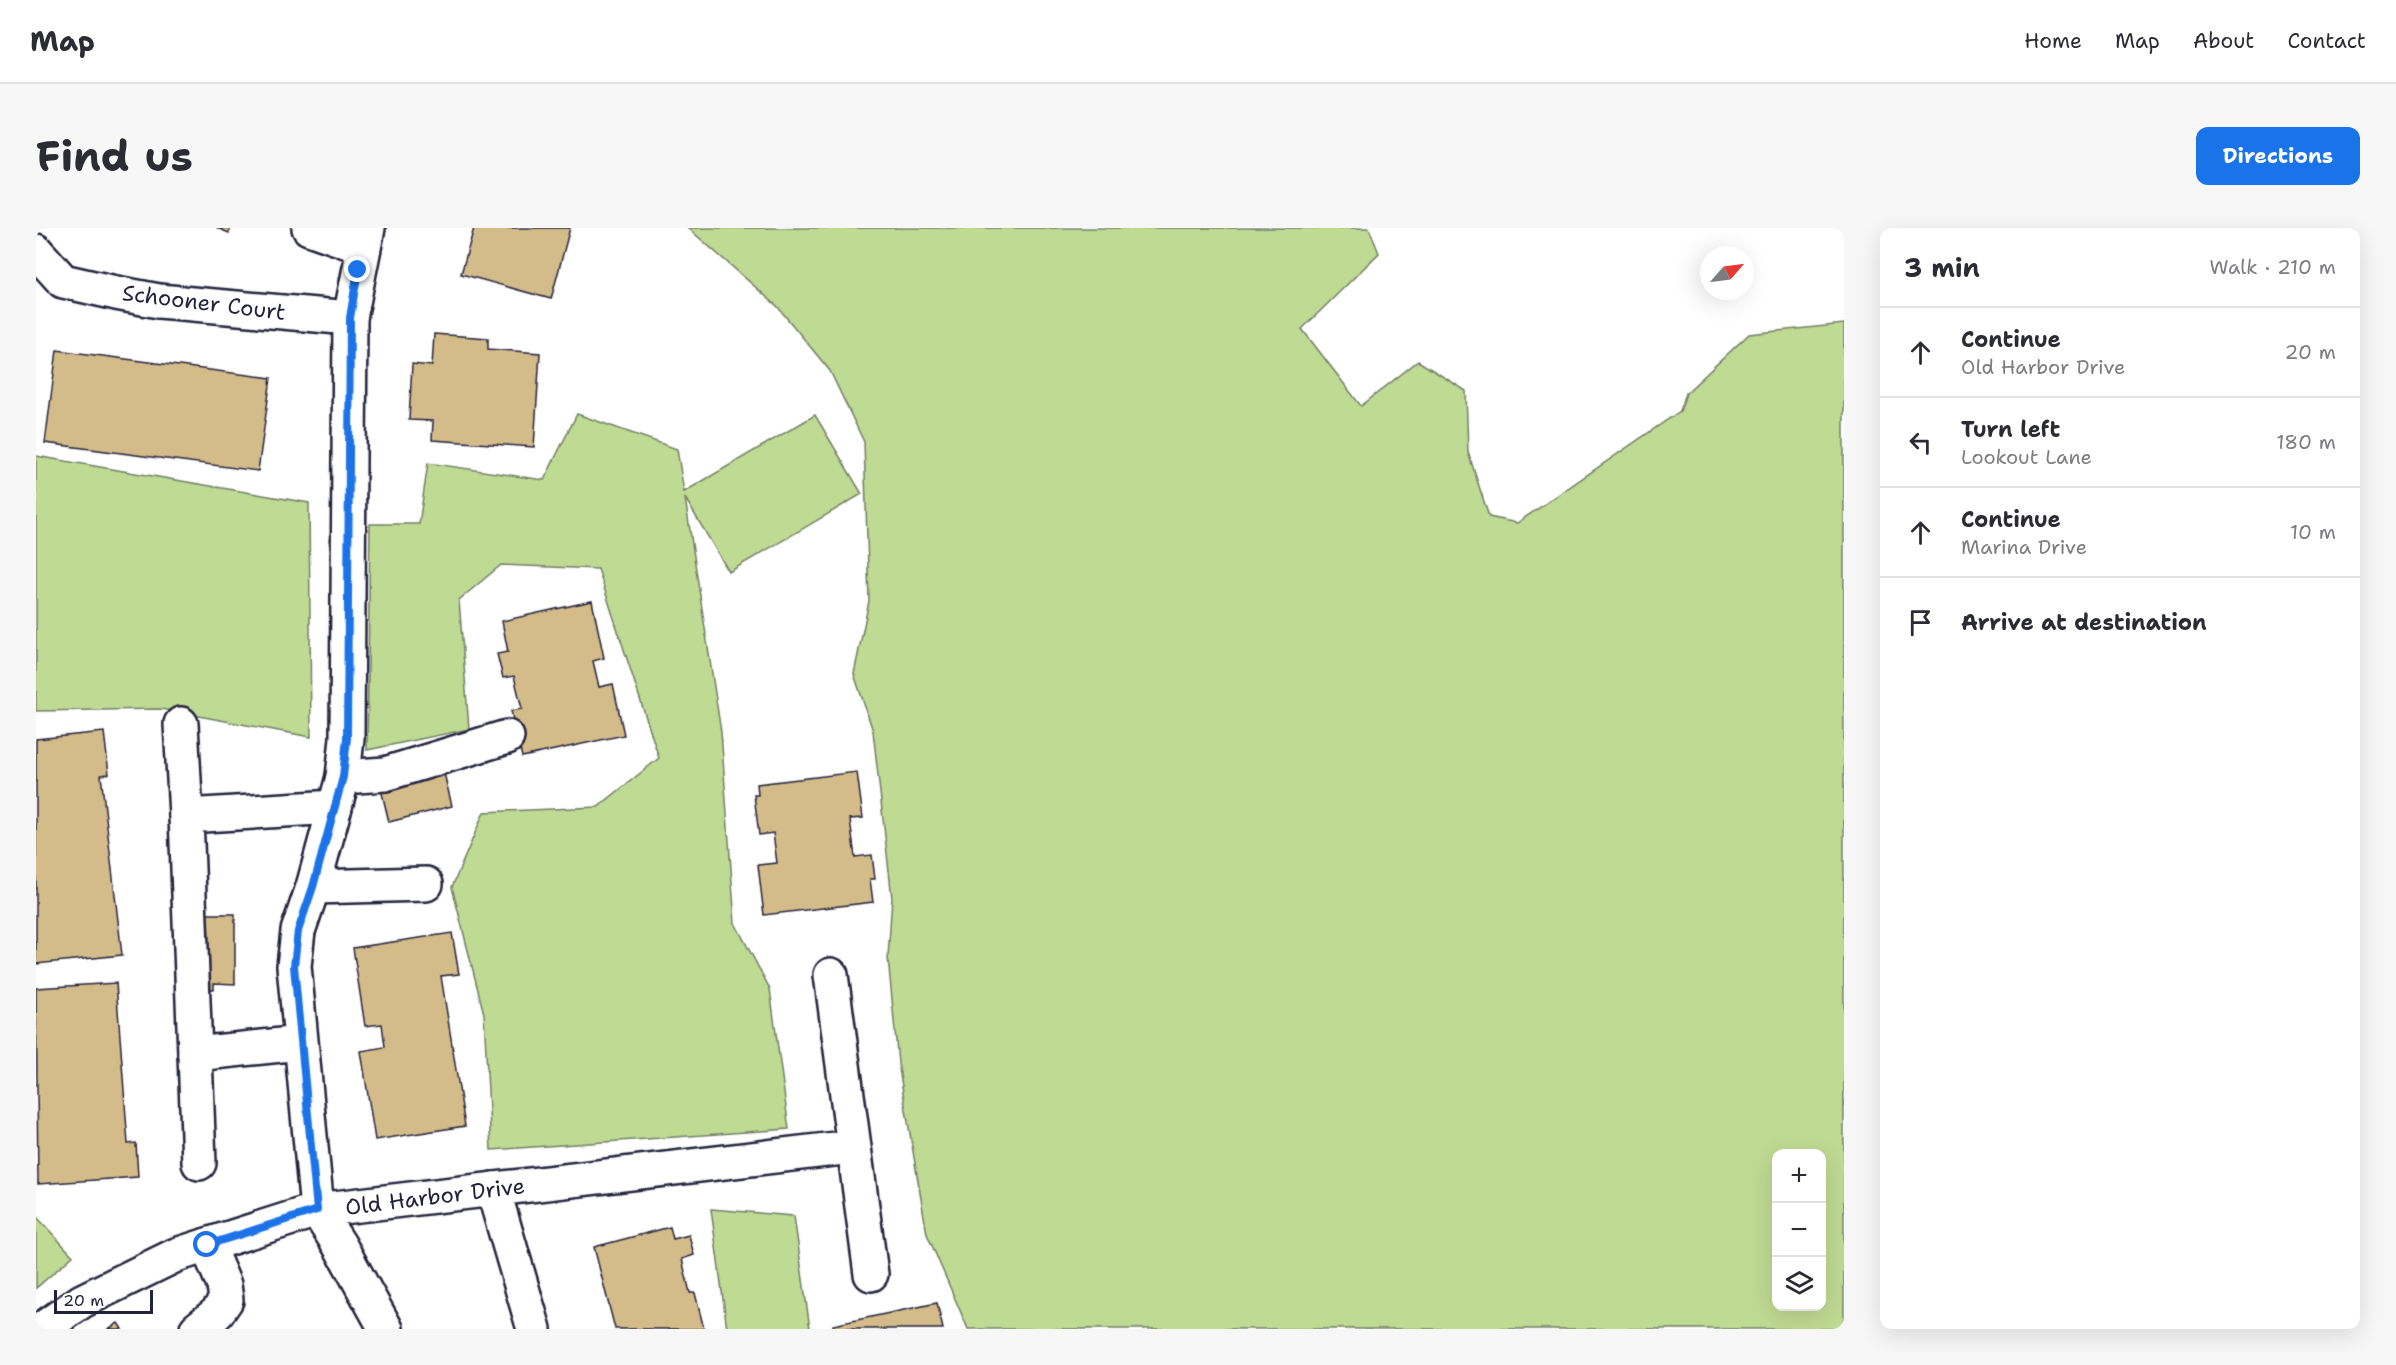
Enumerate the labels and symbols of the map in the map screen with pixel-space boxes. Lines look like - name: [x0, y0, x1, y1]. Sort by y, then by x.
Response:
- north arrow: [1700, 246, 1754, 300]
- route end: [344, 256, 370, 282]
- street label: Schooner Court: [121, 278, 287, 327]
- street label: Old Harbor Drive: [344, 1171, 527, 1222]
- route start: [193, 1231, 219, 1257]
- scale bar: [54, 1287, 153, 1314]

